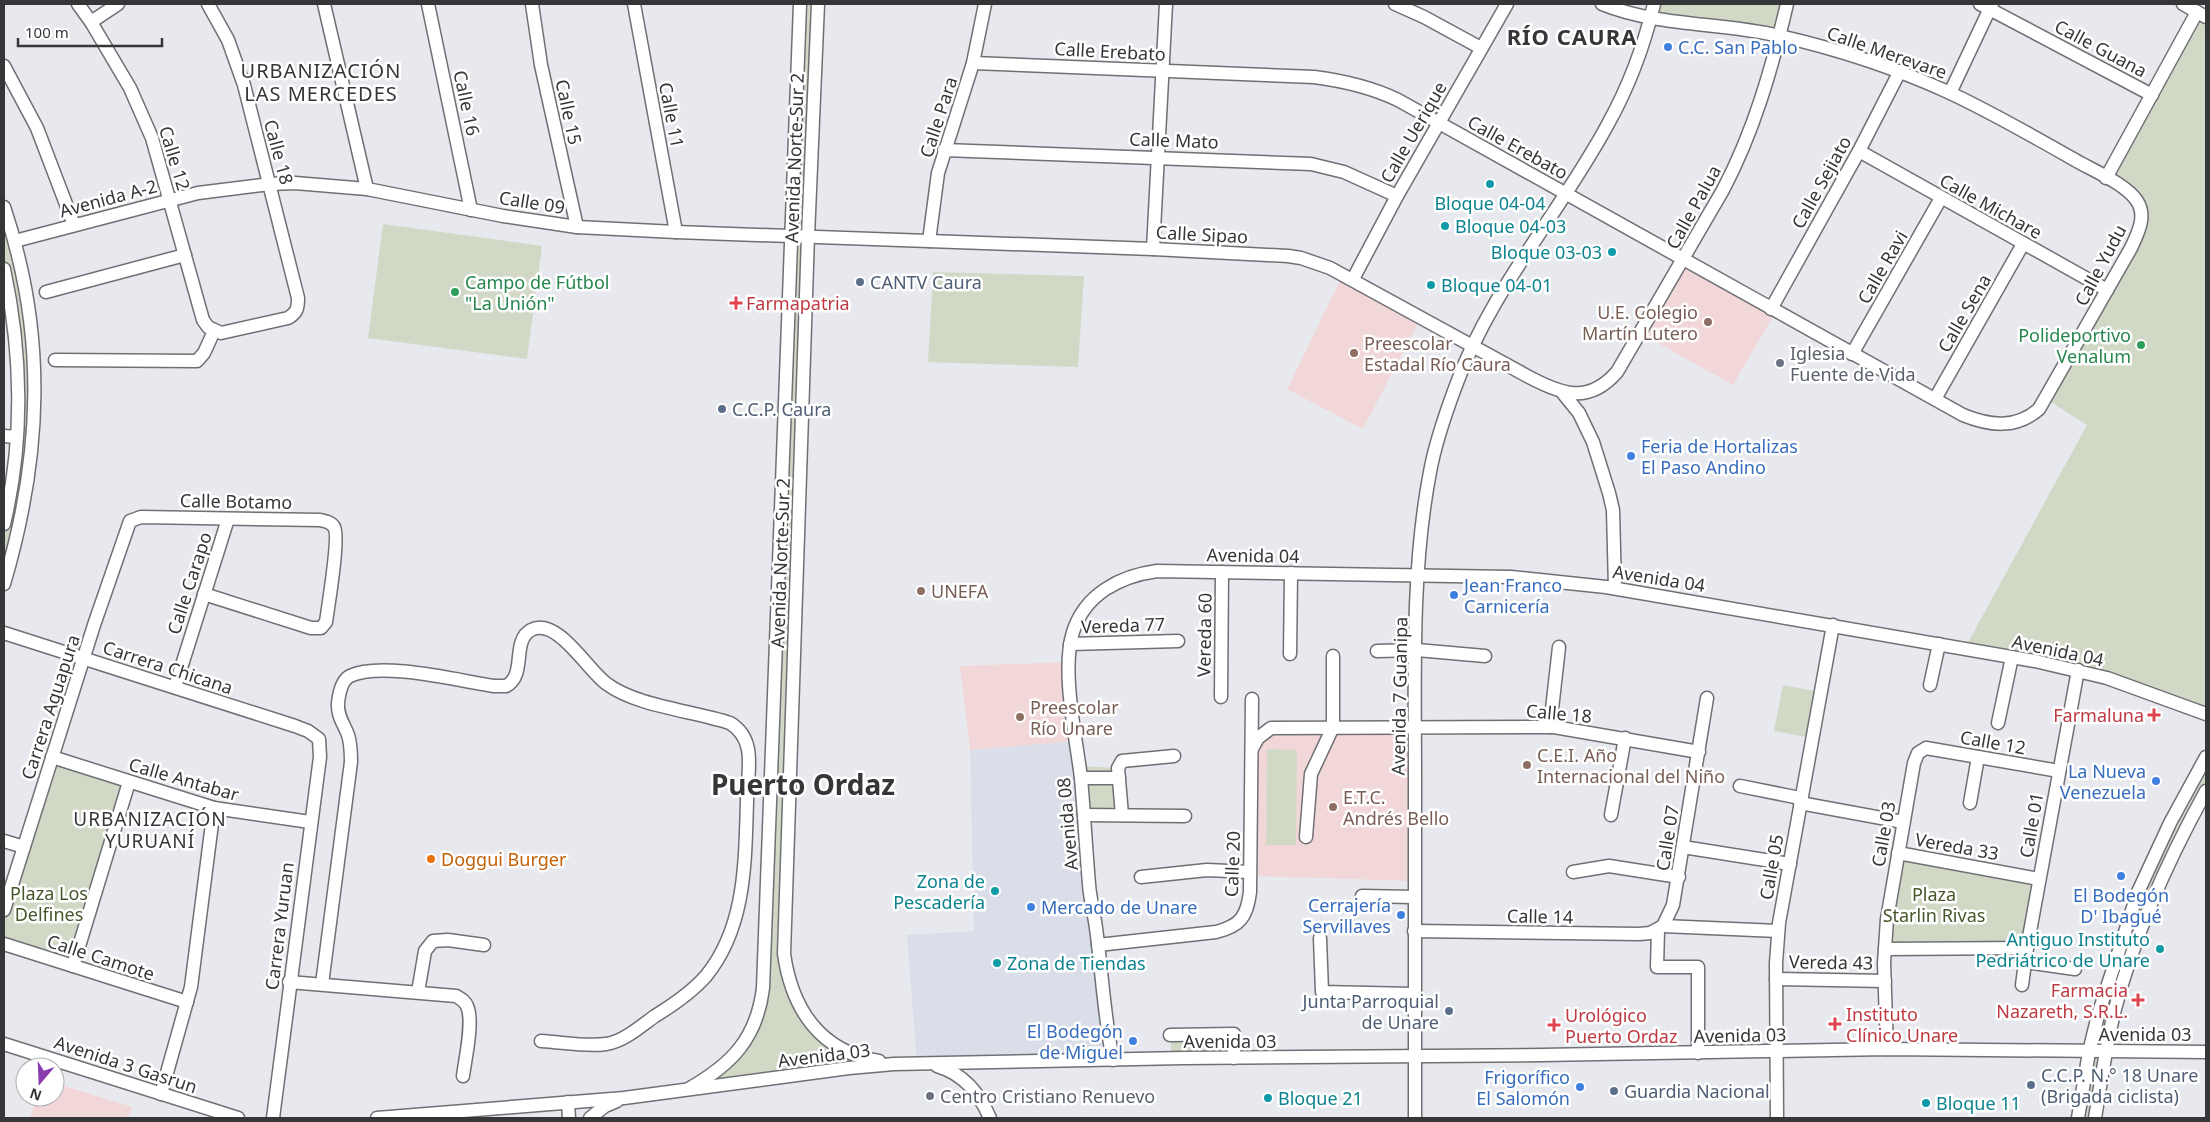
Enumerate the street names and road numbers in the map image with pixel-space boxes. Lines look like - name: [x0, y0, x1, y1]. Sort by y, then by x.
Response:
- street label: Calle Guana: [2051, 14, 2151, 82]
- street label: Calle Merevare: [1824, 20, 1950, 84]
- street label: Calle Erebato: [1054, 36, 1166, 66]
- street label: Calle 16: [448, 68, 486, 138]
- street label: Avenida Norte-Sur 2: [779, 72, 809, 244]
- street label: Calle Para: [914, 73, 962, 161]
- street label: Calle 15: [550, 77, 588, 147]
- street label: Calle Uerique: [1374, 77, 1452, 187]
- street label: Calle 11: [654, 80, 690, 150]
- street label: Calle Erebato: [1463, 110, 1573, 184]
- street label: Calle 18: [259, 117, 299, 187]
- street label: Calle 12: [154, 123, 196, 193]
- street label: Calle Mato: [1129, 126, 1219, 154]
- street label: Calle Sejiato: [1786, 131, 1856, 233]
- street label: Calle Palua: [1660, 161, 1726, 253]
- street label: Calle Michare: [1935, 168, 2047, 244]
- street label: Avenida A-2: [57, 173, 159, 223]
- street label: Calle 09: [497, 185, 567, 219]
- street label: Calle Sipao: [1155, 220, 1249, 248]
- street label: Calle Yudu: [2069, 220, 2131, 310]
- street label: Calle Ravi: [1851, 226, 1913, 308]
- street label: Calle Sena: [1932, 269, 1996, 357]
- street label: Avenida Norte-Sur 2: [765, 477, 795, 649]
- street label: Calle Botamo: [180, 488, 292, 514]
- street label: Calle Carapo: [161, 529, 217, 637]
- street label: Avenida 04: [1206, 542, 1300, 568]
- street label: Avenida 04: [1611, 559, 1707, 597]
- street label: Vereda 60: [1191, 593, 1217, 677]
- street label: Vereda 77: [1080, 612, 1166, 638]
- street label: Avenida 7 Guanipa: [1386, 616, 1412, 776]
- street label: Avenida 04: [2010, 629, 2106, 671]
- street label: Carrera Aguapura: [15, 631, 85, 783]
- street label: Carrera Chicana: [100, 635, 236, 699]
- street label: Calle 18: [1525, 698, 1593, 728]
- street label: Calle 12: [1958, 724, 2028, 760]
- street label: Calle Antabar: [126, 752, 242, 806]
- street label: Avenida 08: [1051, 777, 1083, 871]
- street label: Calle 01: [2013, 790, 2049, 860]
- street label: Calle 03: [1865, 799, 1901, 869]
- street label: Calle 07: [1650, 803, 1684, 873]
- street label: Vereda 33: [1913, 827, 2001, 865]
- street label: Calle 20: [1219, 831, 1245, 897]
- street label: Calle 05: [1753, 832, 1789, 902]
- street label: Carrera Yuruan: [259, 861, 299, 991]
- street label: Calle 14: [1507, 903, 1573, 929]
- street label: Calle Camote: [44, 928, 158, 986]
- street label: Vereda 43: [1789, 949, 1873, 975]
- street label: Avenida 03: [1693, 1022, 1787, 1048]
- street label: Avenida 03: [2098, 1022, 2192, 1046]
- street label: Avenida 03: [1183, 1029, 1277, 1053]
- street label: Avenida 3 Gasrun: [51, 1030, 201, 1098]
- street label: Avenida 03: [776, 1037, 872, 1073]

